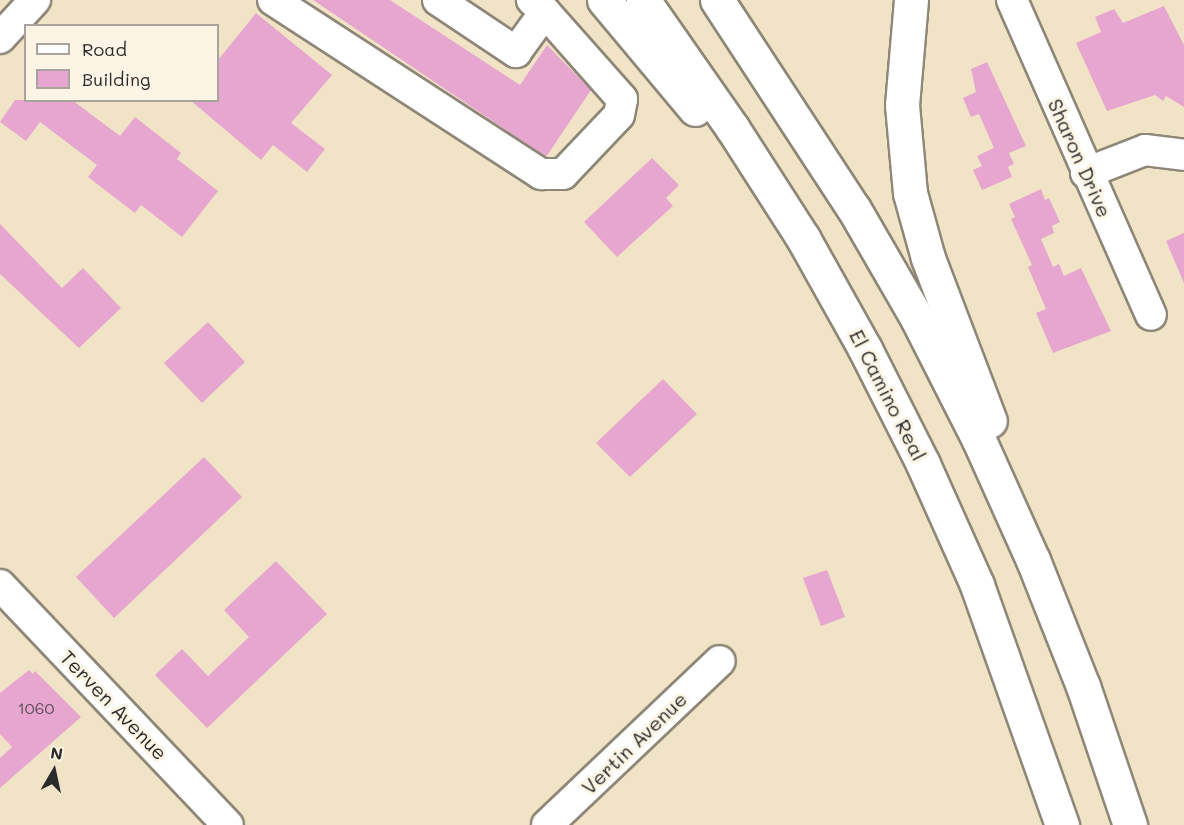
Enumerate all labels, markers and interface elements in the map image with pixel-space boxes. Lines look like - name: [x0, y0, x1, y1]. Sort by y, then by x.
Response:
- legend: [24, 24, 219, 102]
- text: Road: [82, 37, 127, 61]
- text: Building: [82, 67, 150, 91]
- street label: Sharon Drive: [1043, 95, 1117, 221]
- street label: El Camino Real: [845, 326, 931, 464]
- street label: Terven Avenue: [56, 645, 172, 765]
- street label: Vertin Avenue: [576, 687, 692, 799]
- house number: 1060: [18, 698, 54, 718]
- north arrow: [24, 741, 84, 801]
- text: N: [49, 741, 65, 764]

